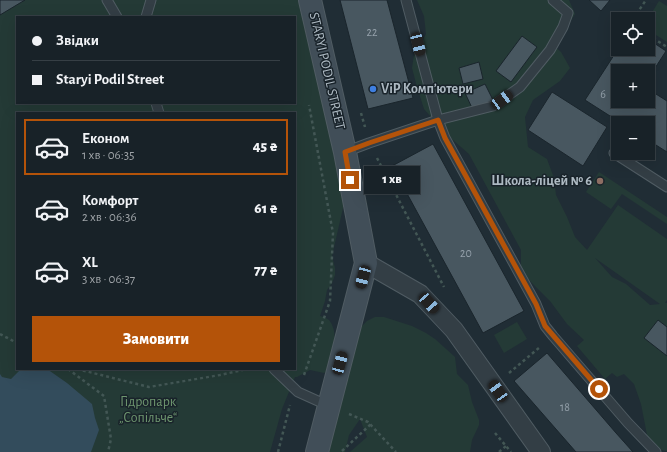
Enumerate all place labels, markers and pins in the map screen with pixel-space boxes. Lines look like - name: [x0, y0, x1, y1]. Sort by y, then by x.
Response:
- place label: ViP Комп’ютери: [381, 82, 473, 96]
- marker: ViP Комп’ютери: [368, 84, 378, 94]
- place label: Школа-ліцей № 6: [491, 174, 592, 188]
- marker: Школа-ліцей № 6: [595, 176, 605, 186]

